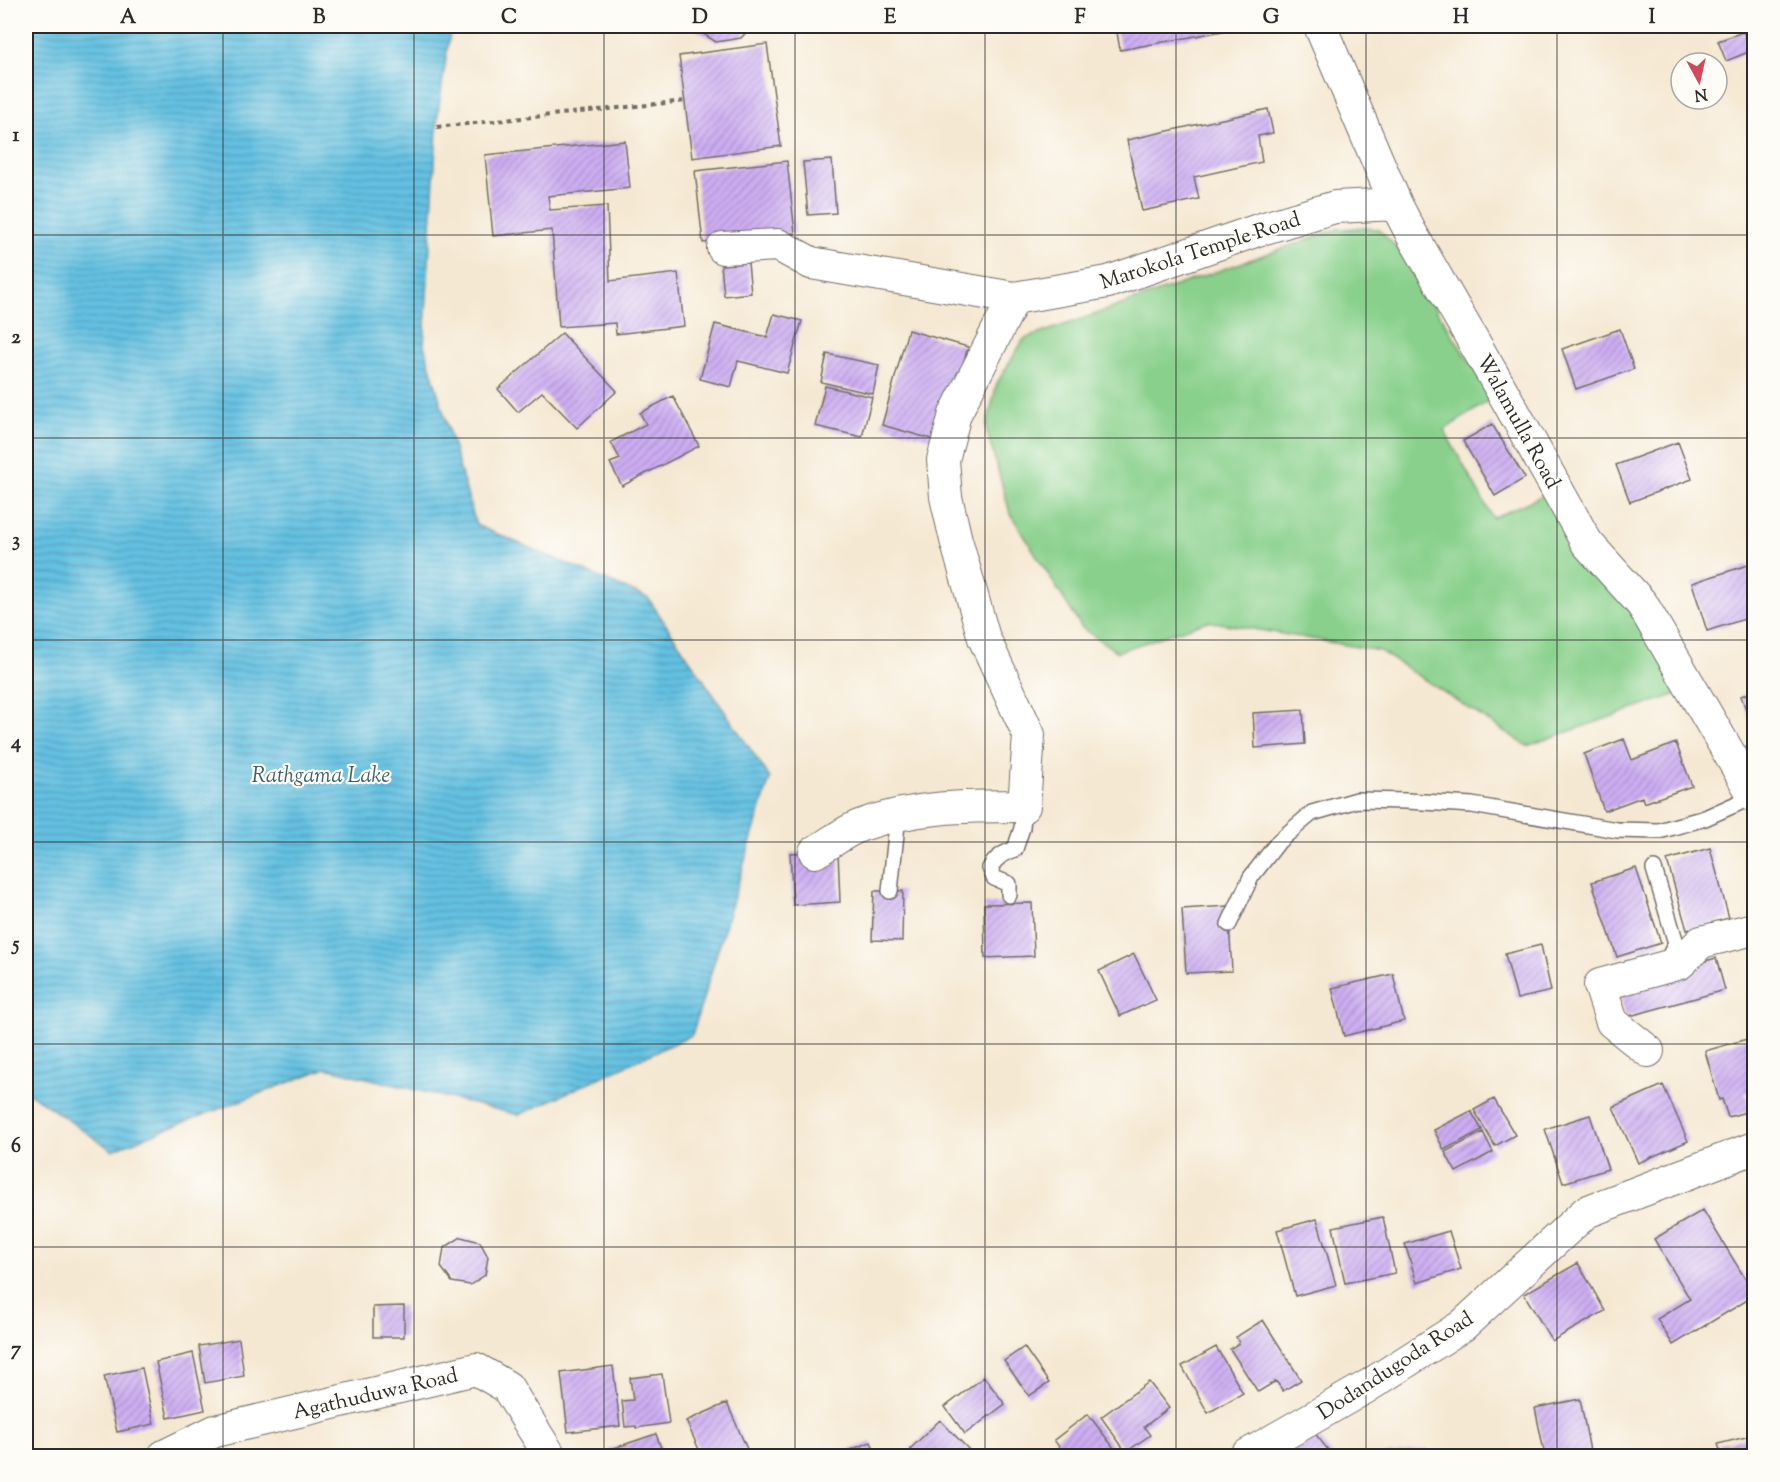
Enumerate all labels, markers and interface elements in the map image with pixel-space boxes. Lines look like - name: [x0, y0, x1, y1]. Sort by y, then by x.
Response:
- text: A: [120, 4, 137, 33]
- text: B: [313, 4, 326, 33]
- text: C: [501, 4, 517, 33]
- text: D: [692, 4, 708, 33]
- text: E: [884, 4, 897, 33]
- text: F: [1074, 4, 1086, 33]
- text: G: [1263, 4, 1280, 33]
- text: H: [1453, 4, 1469, 33]
- text: I: [1649, 4, 1656, 33]
- north arrow: [1669, 51, 1729, 111]
- text: N: [1693, 81, 1709, 106]
- text: 1: [13, 122, 20, 151]
- street label: Marokola Temple Road: [1097, 205, 1305, 298]
- text: 2: [11, 324, 21, 353]
- street label: Walamulla Road: [1468, 349, 1567, 495]
- text: 3: [12, 527, 20, 556]
- text: 4: [10, 729, 21, 758]
- water label: Rathgama Lake: [252, 761, 390, 793]
- text: 5: [11, 931, 20, 960]
- text: 6: [11, 1133, 21, 1162]
- street label: Dodandugoda Road: [1312, 1305, 1480, 1428]
- text: 7: [11, 1336, 22, 1365]
- street label: Agathuduwa Road: [290, 1361, 461, 1429]

